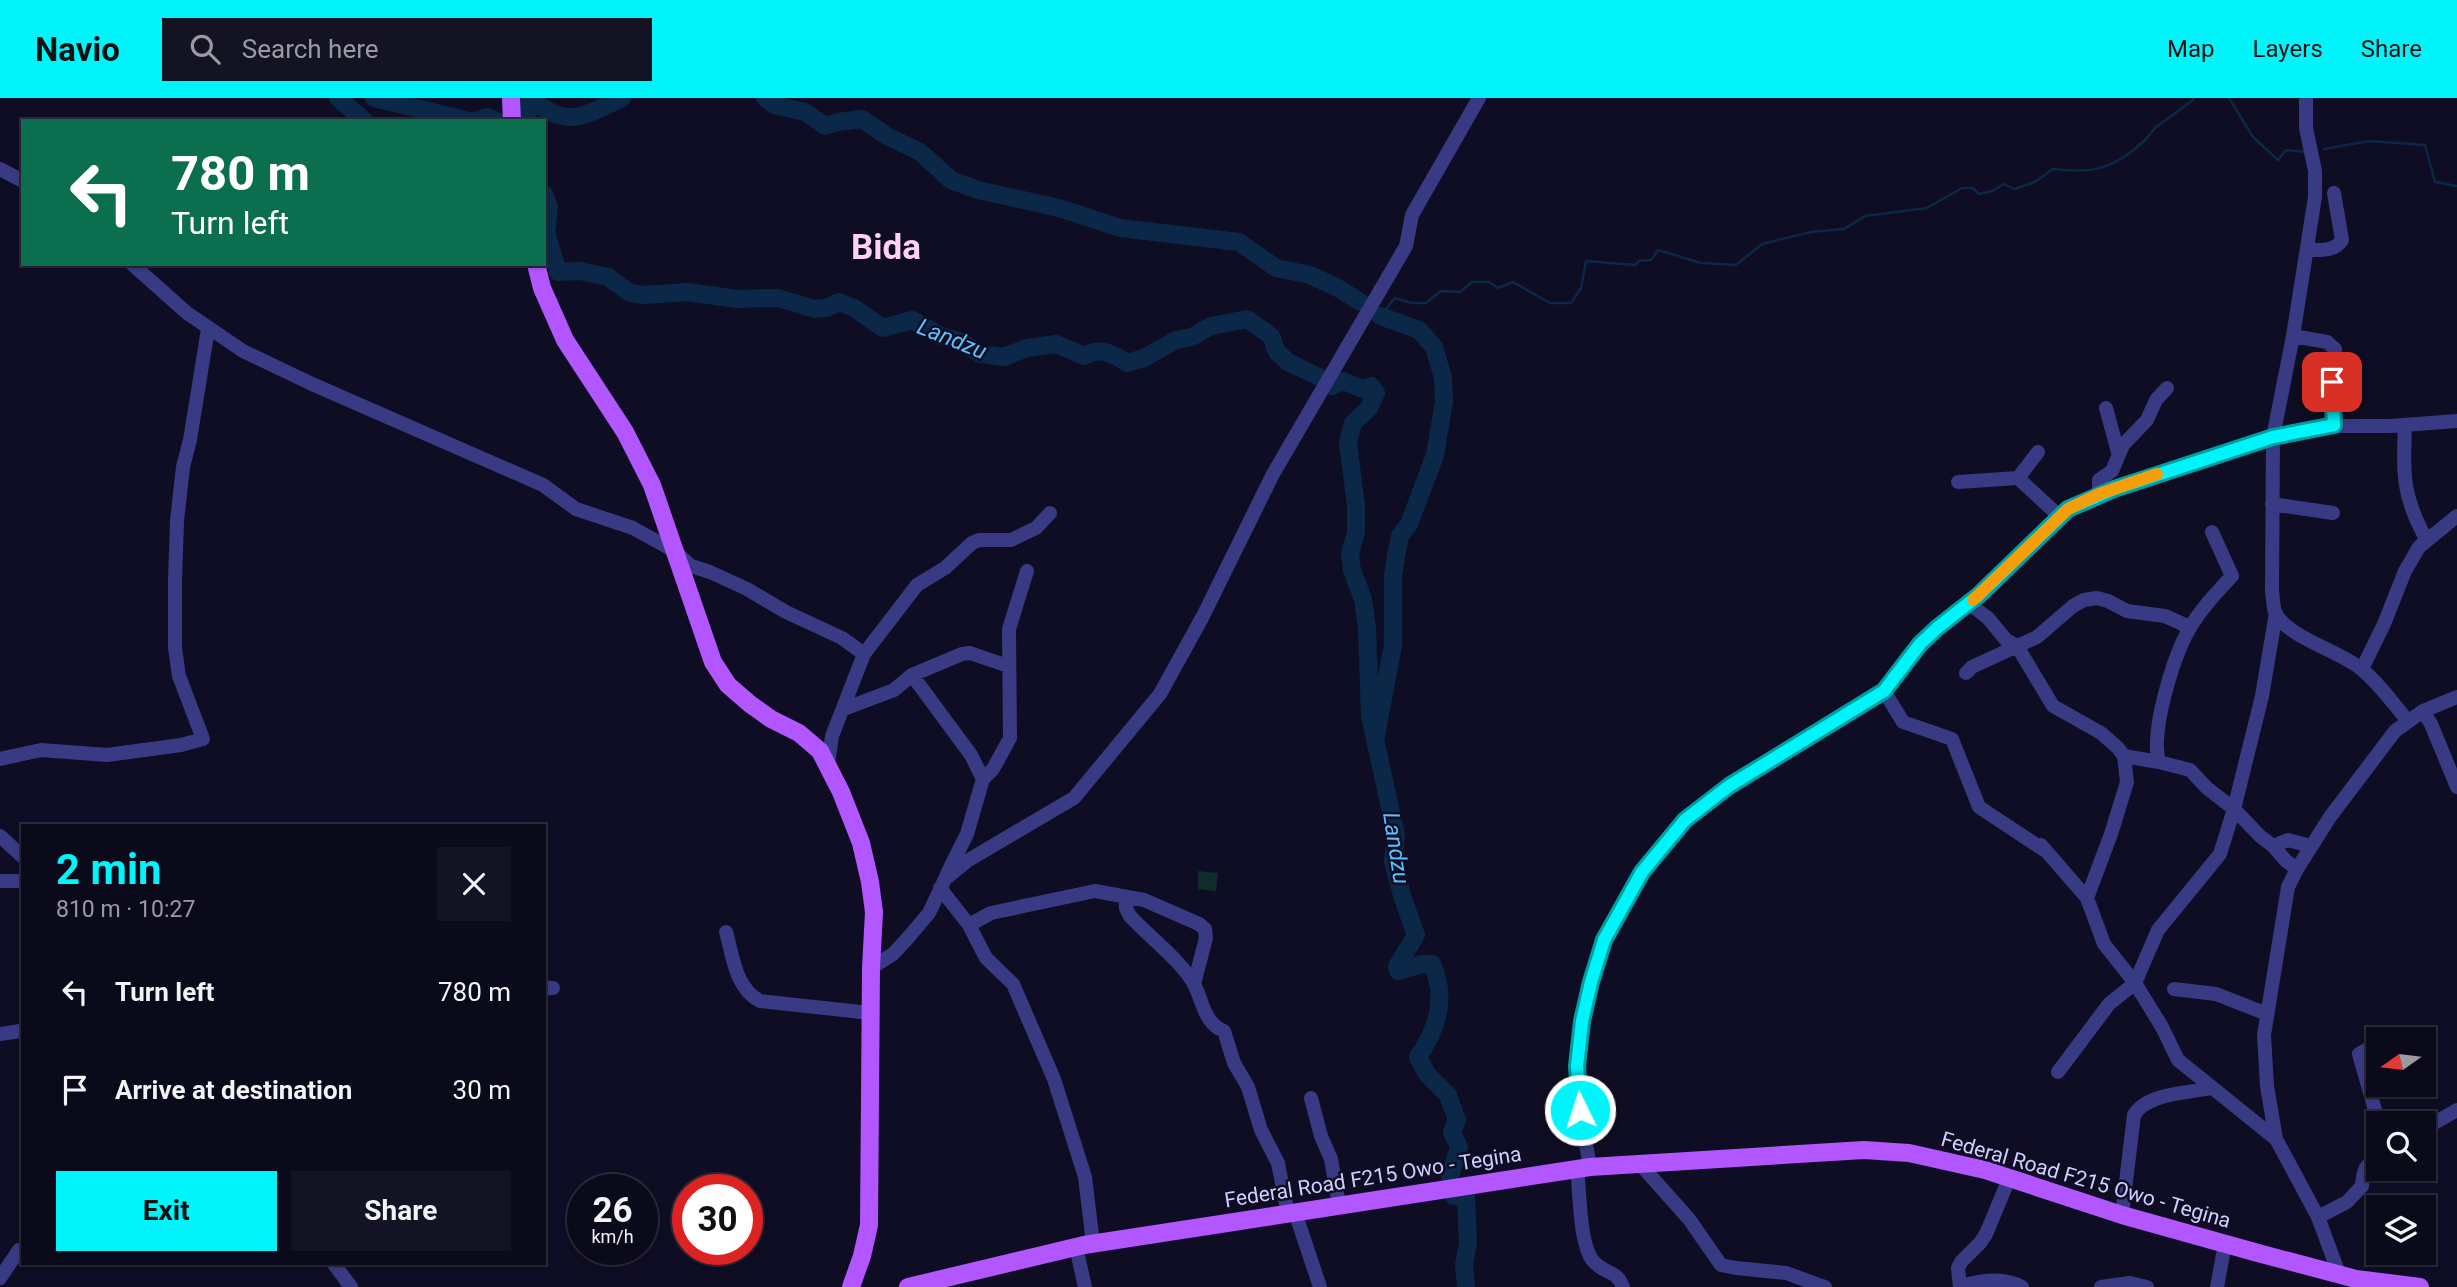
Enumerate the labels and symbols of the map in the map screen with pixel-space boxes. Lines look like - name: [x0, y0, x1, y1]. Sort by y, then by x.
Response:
- district label: Bida: [851, 227, 921, 268]
- water label: Landzu: [913, 313, 991, 365]
- pin: [2302, 352, 2362, 412]
- water label: Landzu: [1377, 810, 1415, 886]
- north arrow: [2366, 1027, 2436, 1097]
- position arrow: [1543, 1073, 1617, 1147]
- street label: Federal Road F215 Owo - Tegina: [1938, 1127, 2234, 1233]
- street label: Federal Road F215 Owo - Tegina: [1223, 1142, 1523, 1212]
- speed limit sign: 30: [672, 1174, 763, 1265]

